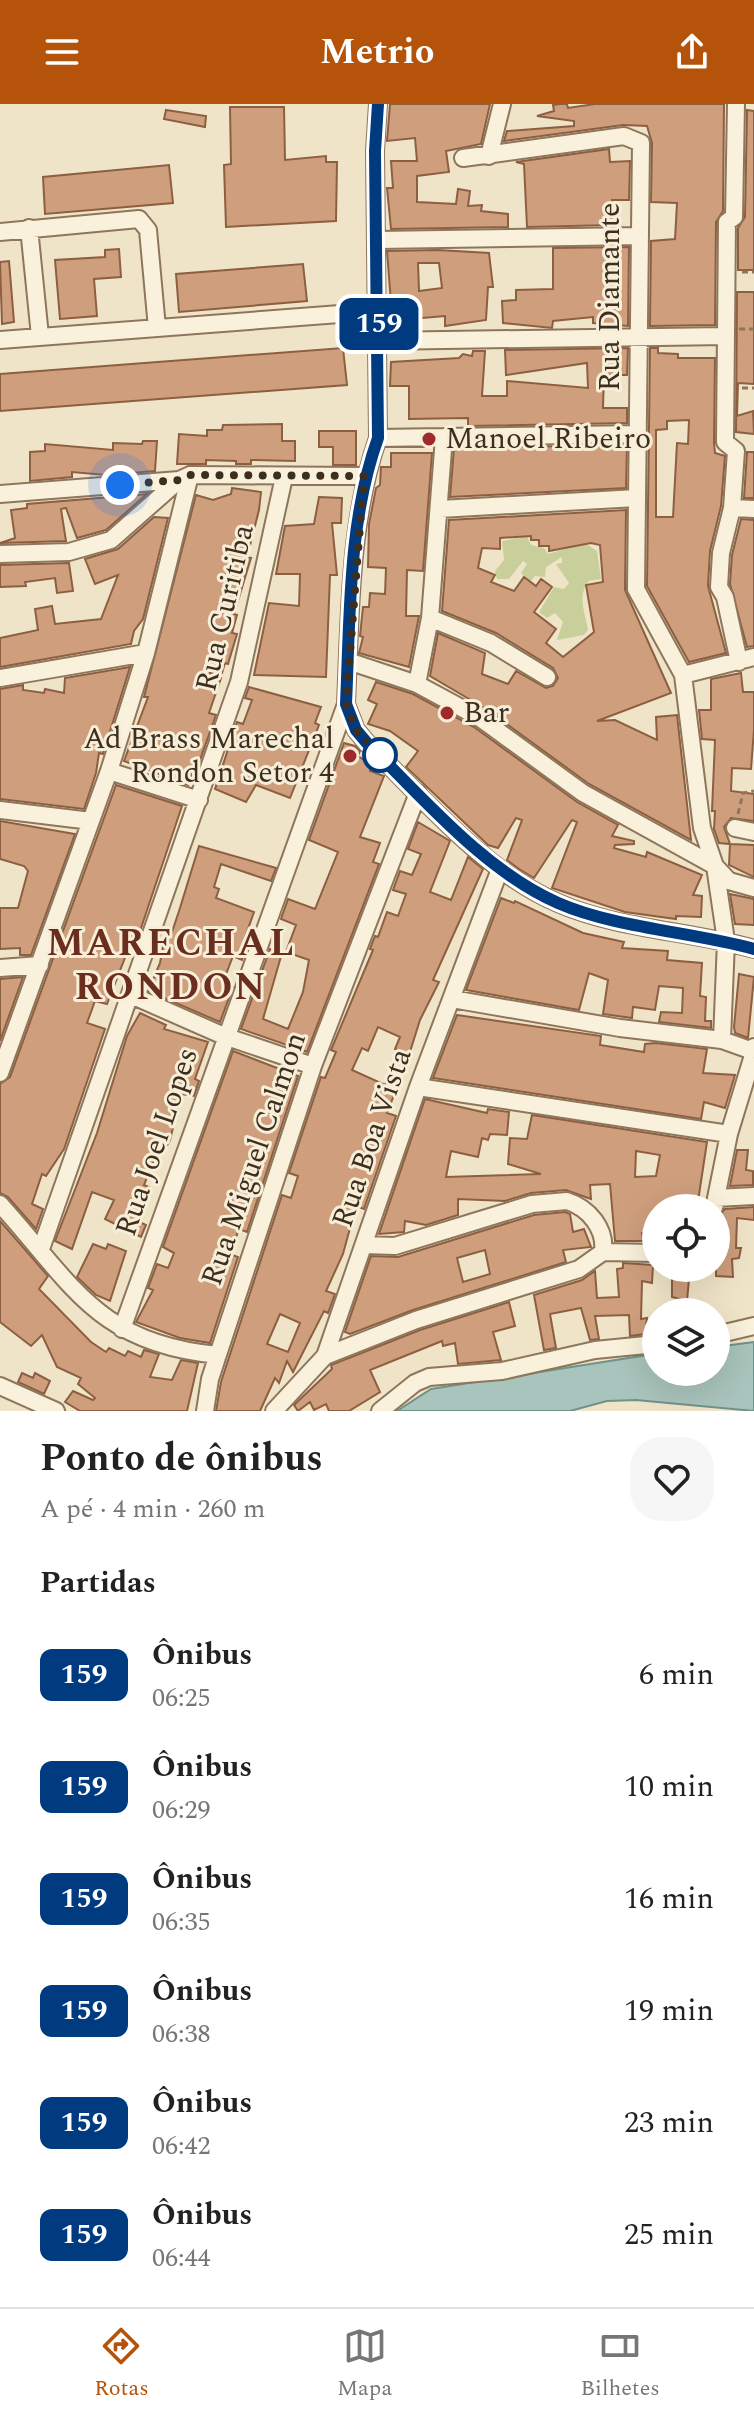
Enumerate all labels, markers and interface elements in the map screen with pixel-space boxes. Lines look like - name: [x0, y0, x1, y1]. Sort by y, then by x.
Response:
- text: Metrio: [320, 25, 434, 80]
- icon: menu: [40, 30, 84, 74]
- icon: share: [670, 30, 714, 74]
- street label: Rua Diamante: [587, 202, 633, 392]
- line badge: 159: [333, 298, 425, 350]
- text: 159: [355, 302, 403, 345]
- place label: Manoel Ribeiro: [445, 416, 651, 462]
- marker: Manoel Ribeiro: [420, 430, 438, 448]
- your location: [100, 465, 140, 505]
- street label: Rua Curitiba: [183, 520, 267, 696]
- place label: Bar: [463, 690, 509, 736]
- marker: Bar: [438, 704, 456, 722]
- place label: Ad Brass Marechal Rondon Setor 4: [83, 716, 334, 796]
- unlabelled marker: [363, 738, 397, 772]
- marker: Ad Brass Marechal Rondon Setor 4: [341, 747, 359, 765]
- district label: MARECHAL RONDON: [46, 915, 296, 1017]
- street label: Rua Miguel Calmon: [189, 1026, 319, 1292]
- street label: Rua Joel Lopes: [103, 1041, 211, 1243]
- street label: Rua Boa Vista: [320, 1042, 424, 1234]
- map controls: [642, 1194, 730, 1386]
- button: locate: [642, 1194, 730, 1282]
- button: layers: [642, 1298, 730, 1386]
- text: Ponto de ônibus: [40, 1430, 323, 1488]
- button: heart: [630, 1437, 714, 1521]
- text: A pé · 4 min · 260 m: [40, 1489, 265, 1529]
- text: Partidas: [40, 1560, 156, 1606]
- text: Ônibus: [152, 1632, 252, 1678]
- text: 6 min: [639, 1652, 714, 1698]
- text: 159: [60, 1653, 108, 1696]
- text: 06:25: [152, 1678, 211, 1718]
- text: Ônibus: [152, 1744, 252, 1790]
- text: 10 min: [624, 1764, 714, 1810]
- text: 159: [60, 1765, 108, 1808]
- text: 06:29: [152, 1790, 211, 1830]
- text: Ônibus: [152, 1856, 252, 1902]
- text: 16 min: [624, 1876, 714, 1922]
- text: 159: [60, 1877, 108, 1920]
- text: 06:35: [152, 1902, 211, 1942]
- text: Ônibus: [152, 1968, 252, 2014]
- text: 19 min: [624, 1988, 714, 2034]
- text: 159: [60, 1989, 108, 2032]
- text: 06:38: [152, 2014, 211, 2054]
- text: Ônibus: [152, 2080, 252, 2126]
- text: 23 min: [624, 2100, 714, 2146]
- text: 159: [60, 2101, 108, 2144]
- text: 06:42: [152, 2126, 211, 2166]
- text: Ônibus: [152, 2192, 252, 2238]
- text: 25 min: [624, 2212, 714, 2258]
- text: 159: [60, 2213, 108, 2256]
- text: 06:44: [152, 2238, 211, 2278]
- tab: Rotas: [94, 2324, 149, 2405]
- tab: Mapa: [337, 2324, 392, 2405]
- tab: Bilhetes: [581, 2324, 660, 2405]

